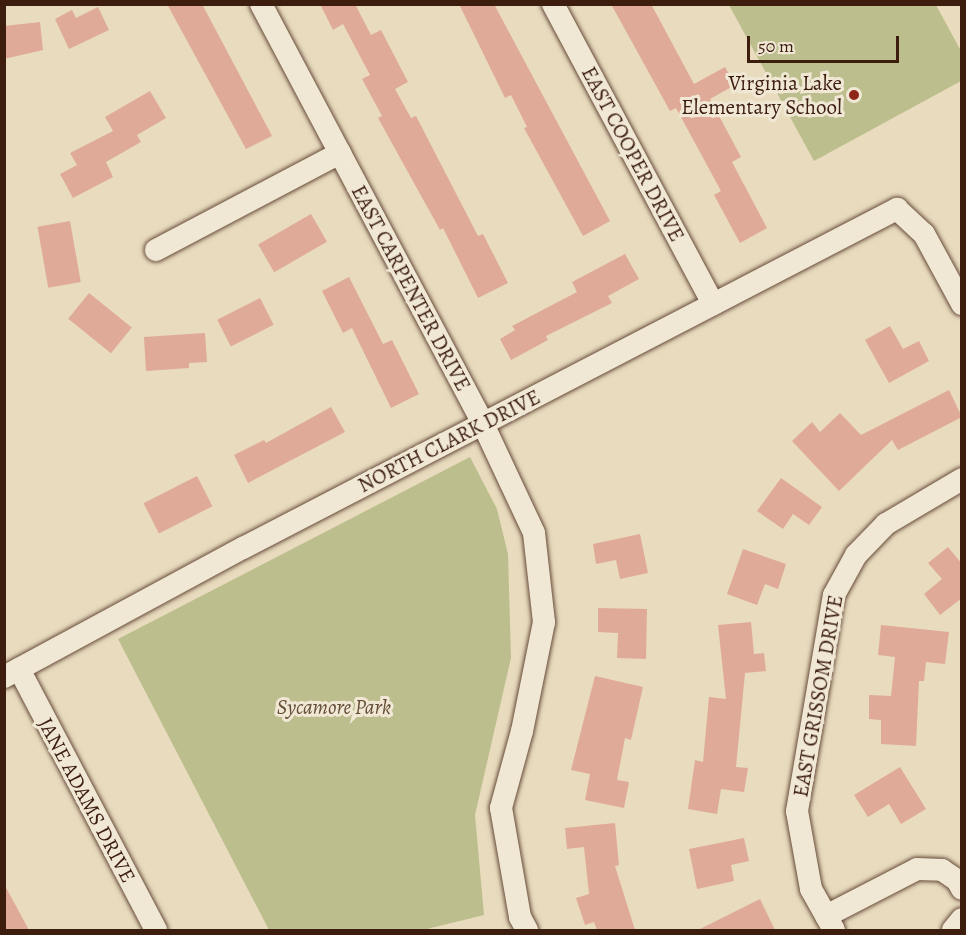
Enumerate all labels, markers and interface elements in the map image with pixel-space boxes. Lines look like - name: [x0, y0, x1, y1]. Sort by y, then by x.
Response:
- scale bar: [750, 24, 902, 62]
- text: 50 m: [758, 34, 794, 58]
- street label: EAST COOPER DRIVE: [576, 62, 690, 246]
- place label: Virginia Lake Elementary School: [681, 70, 842, 120]
- marker: Virginia Lake Elementary School: [847, 88, 861, 102]
- street label: EAST CARPENTER DRIVE: [346, 181, 476, 395]
- street label: NORTH CLARK DRIVE: [354, 384, 544, 498]
- street label: EAST GRISSOM DRIVE: [788, 593, 848, 799]
- park label: Sycamore Park: [277, 694, 391, 720]
- street label: JANE ADAMS DRIVE: [33, 713, 141, 887]

